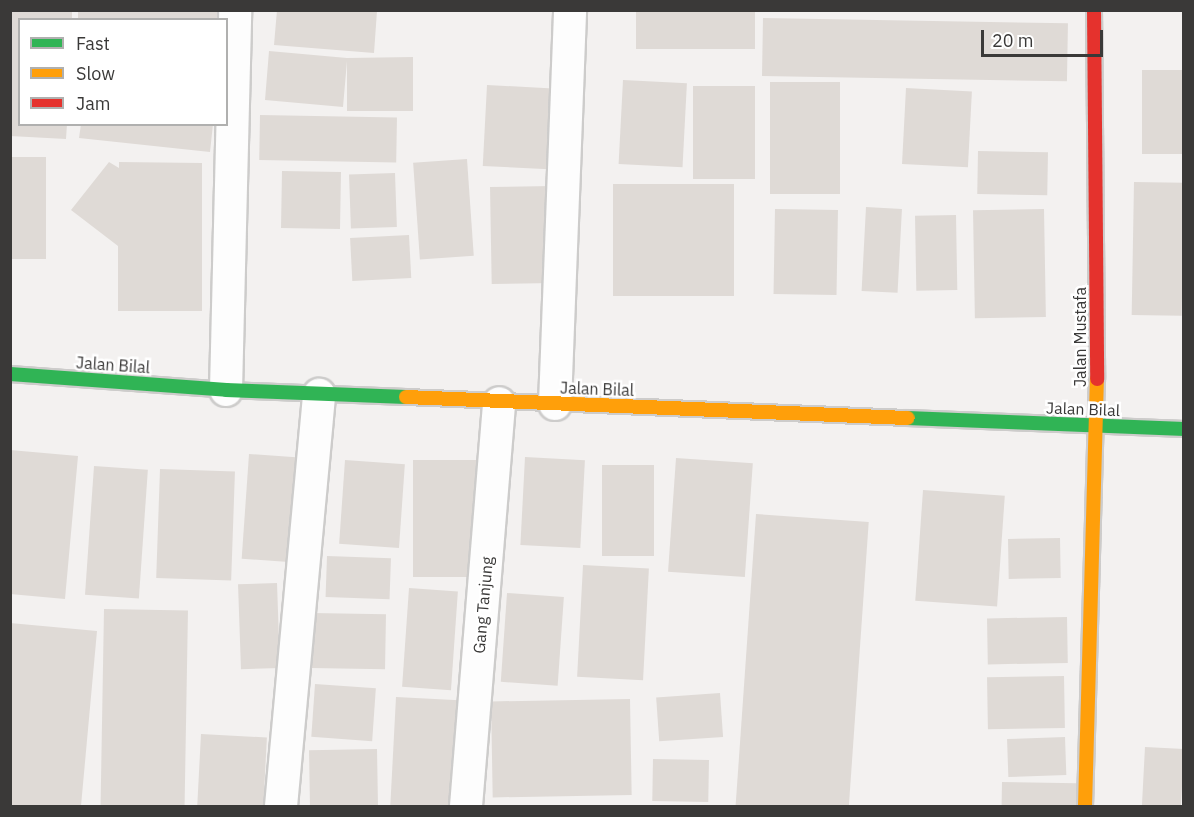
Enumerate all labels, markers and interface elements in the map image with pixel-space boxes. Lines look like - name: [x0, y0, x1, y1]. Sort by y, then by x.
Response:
- legend: [18, 18, 228, 126]
- scale bar: [984, 18, 1106, 56]
- text: 20 m: [992, 29, 1034, 52]
- text: Fast: [76, 32, 110, 55]
- text: Slow: [76, 62, 115, 85]
- text: Jam: [76, 92, 111, 115]
- street label: Jalan Mustafa: [1070, 287, 1090, 387]
- street label: Jalan Bilal: [75, 353, 151, 377]
- street label: Jalan Bilal: [560, 378, 634, 400]
- street label: Jalan Bilal: [1046, 398, 1120, 420]
- street label: Gang Tanjung: [469, 556, 497, 654]

